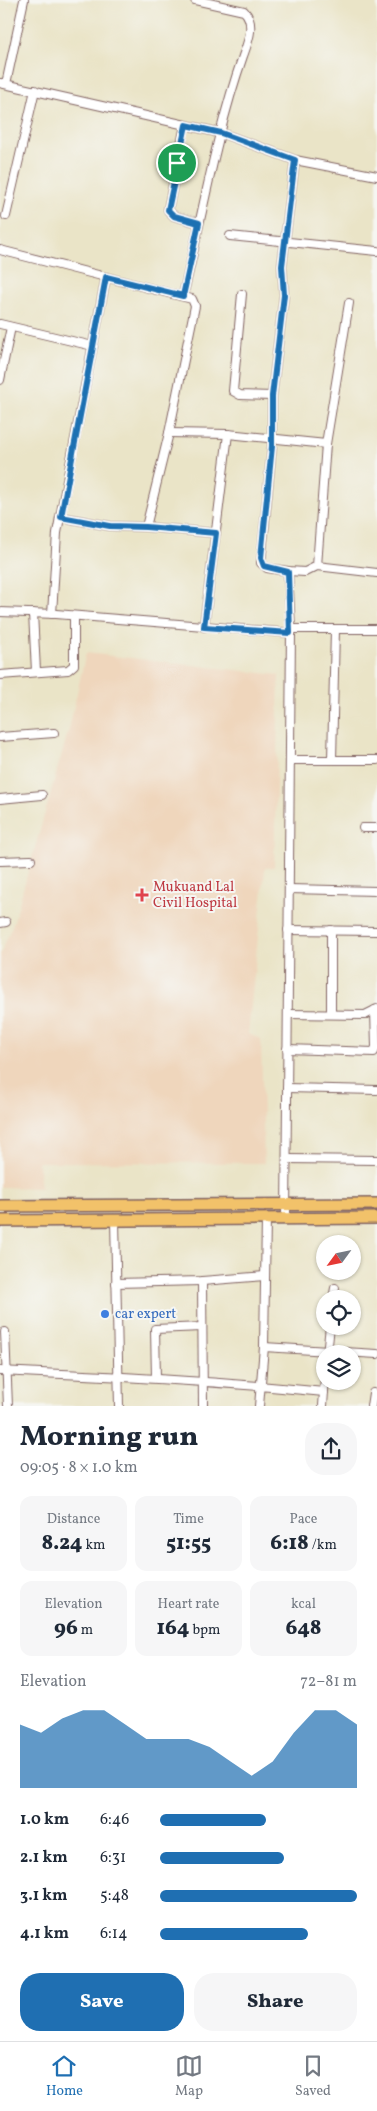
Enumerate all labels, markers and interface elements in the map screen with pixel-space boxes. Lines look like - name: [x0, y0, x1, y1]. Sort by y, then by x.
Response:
- pin: [156, 142, 198, 184]
- icon: arrive: [163, 149, 191, 177]
- place label: Mukuand Lal Civil Hospital: [153, 878, 237, 913]
- marker: Mukuand Lal Civil Hospital: [135, 888, 149, 902]
- north arrow: [316, 1235, 361, 1280]
- map controls: [316, 1235, 361, 1390]
- button: locate: [316, 1290, 361, 1335]
- place label: car expert: [115, 1305, 176, 1324]
- marker: car expert: [99, 1308, 111, 1320]
- button: layers: [316, 1345, 361, 1390]
- text: Morning run: [20, 1418, 198, 1457]
- button: share: [305, 1423, 357, 1475]
- text: 09:05 · 8 × 1.0 km: [20, 1457, 138, 1479]
- text: Distance: [47, 1510, 100, 1529]
- text: Time: [173, 1510, 204, 1529]
- text: Pace: [290, 1510, 318, 1529]
- text: 8.24: [42, 1529, 83, 1558]
- text: 51:55: [166, 1529, 211, 1558]
- text: 6:18: [270, 1529, 309, 1558]
- text: km: [83, 1536, 105, 1555]
- text: /km: [309, 1536, 337, 1555]
- text: Elevation: [44, 1595, 103, 1614]
- text: Heart rate: [158, 1595, 219, 1614]
- text: kcal: [291, 1595, 316, 1614]
- text: 96: [54, 1614, 78, 1643]
- text: 164: [157, 1614, 190, 1643]
- text: 648: [285, 1614, 322, 1643]
- text: m: [78, 1621, 93, 1640]
- text: bpm: [190, 1621, 220, 1640]
- text: Elevation: [20, 1671, 87, 1693]
- text: 72–81 m: [300, 1671, 357, 1693]
- text: 1.0 km: [20, 1809, 69, 1831]
- text: 6:46: [100, 1809, 129, 1831]
- text: 2.1 km: [20, 1847, 68, 1869]
- text: 6:31: [100, 1847, 126, 1869]
- text: 3.1 km: [20, 1885, 68, 1907]
- text: 5:48: [100, 1885, 129, 1907]
- text: 4.1 km: [20, 1923, 69, 1945]
- text: 6:14: [100, 1923, 128, 1945]
- button: Save: [20, 1973, 184, 2031]
- button: Share: [194, 1973, 357, 2031]
- tab: Home: [46, 2052, 83, 2101]
- tab: Map: [175, 2052, 203, 2101]
- tab: Saved: [295, 2052, 331, 2101]

